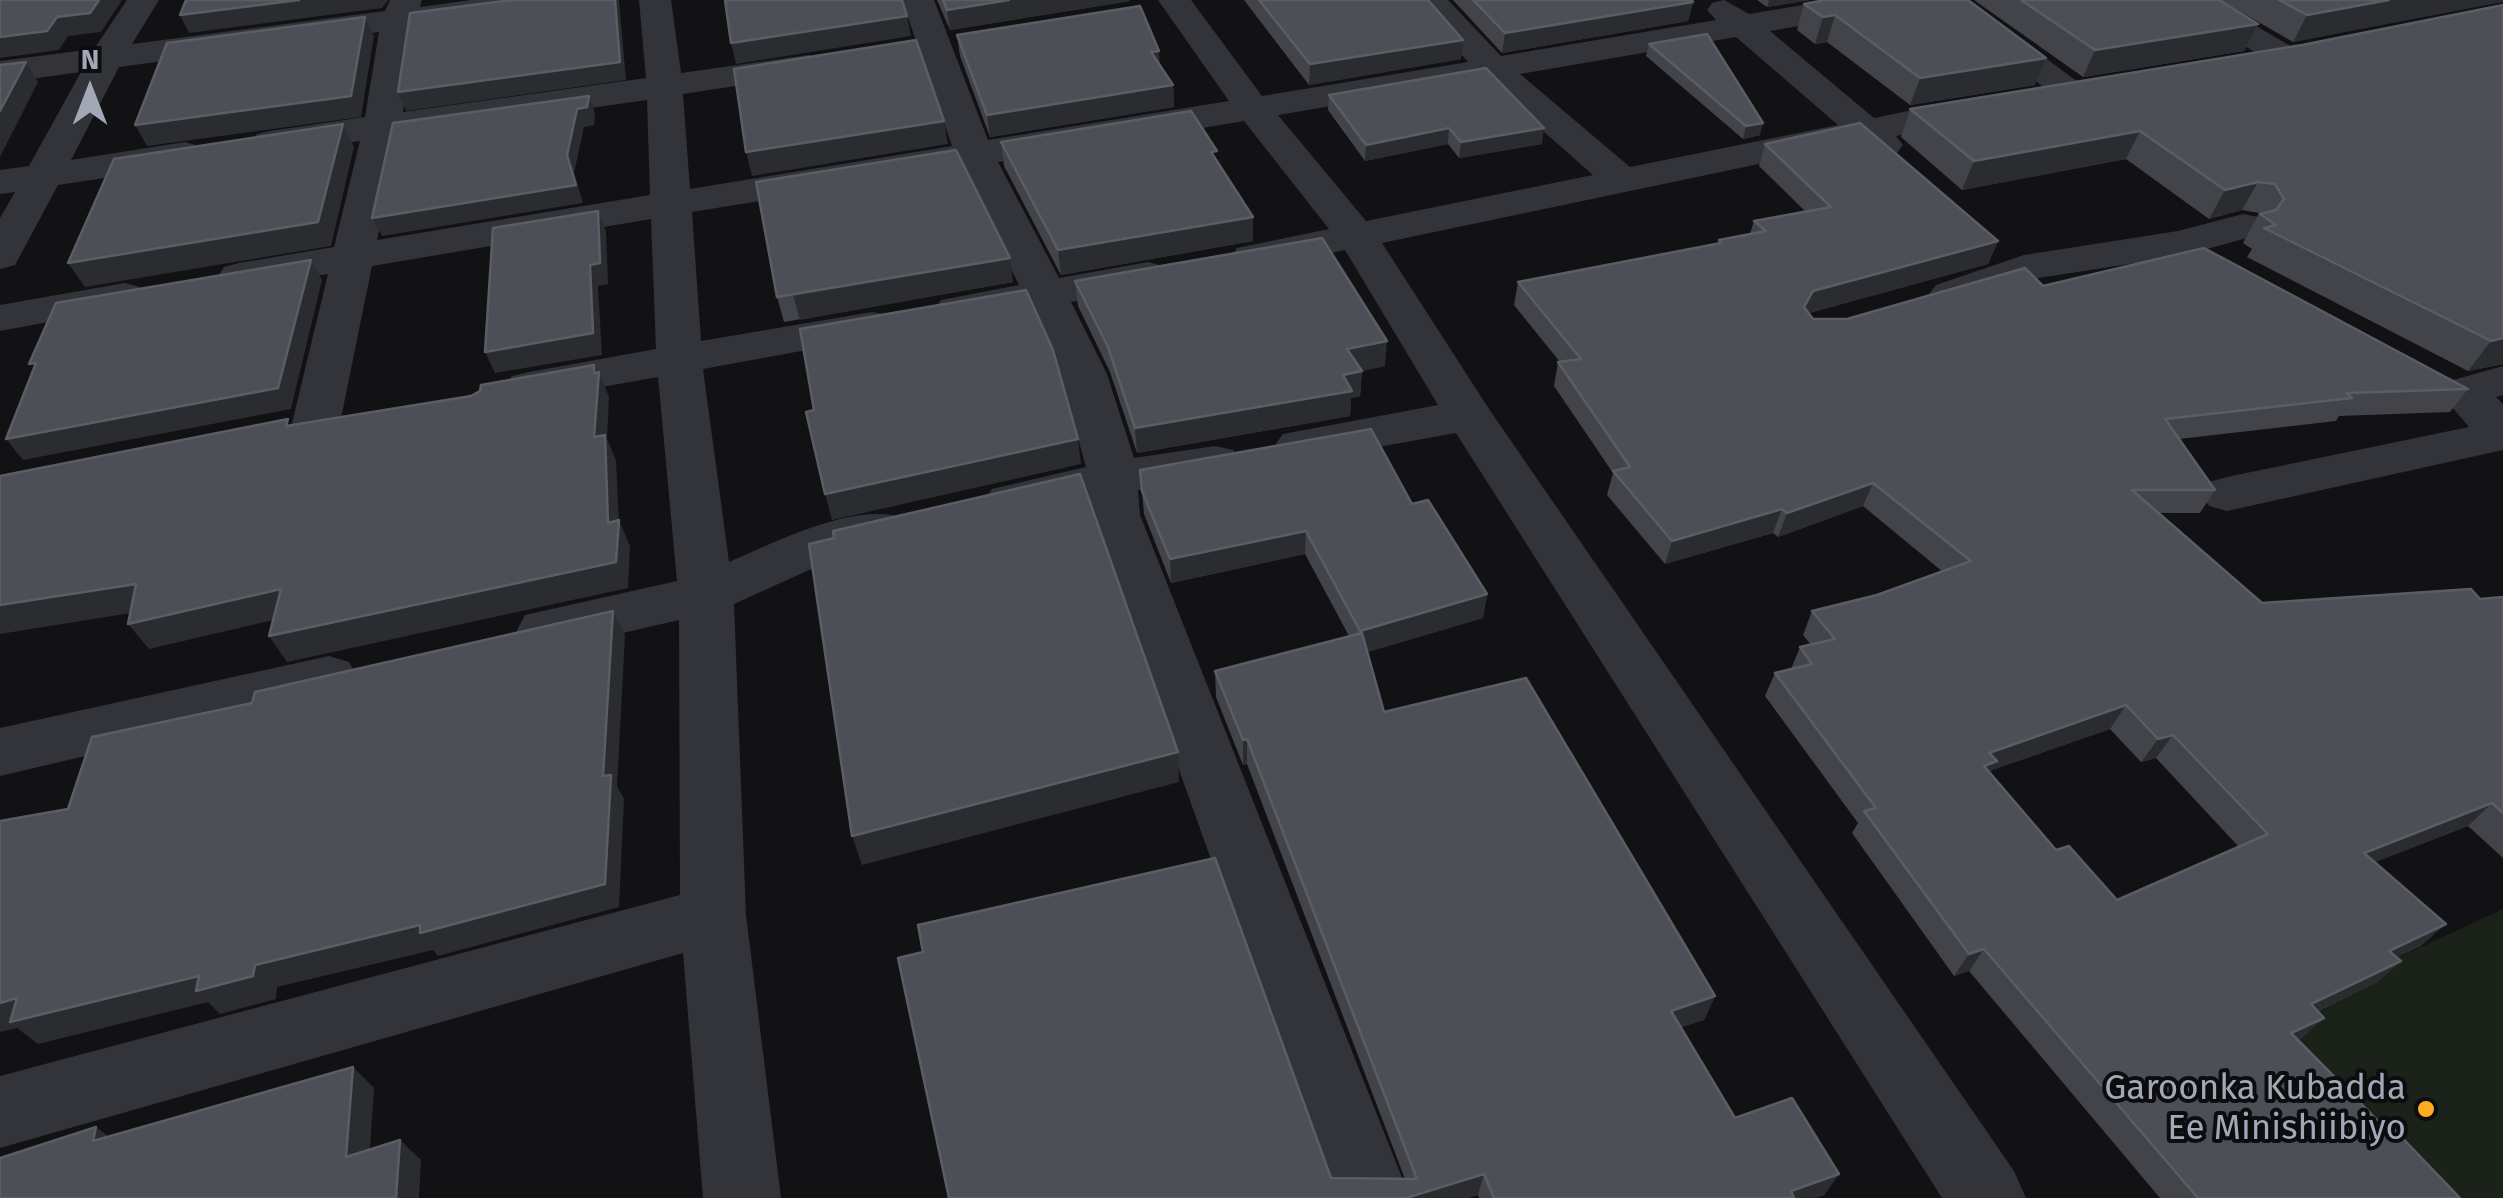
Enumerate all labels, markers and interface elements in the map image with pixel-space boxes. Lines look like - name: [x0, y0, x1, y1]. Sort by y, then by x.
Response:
- north arrow: [40, 40, 140, 140]
- text: N: [81, 43, 99, 76]
- place label: Garoonka Kubadda Ee Minishiibiyo: [2104, 1068, 2406, 1150]
- marker: Garoonka Kubadda Ee Minishiibiyo: [2415, 1098, 2437, 1120]

